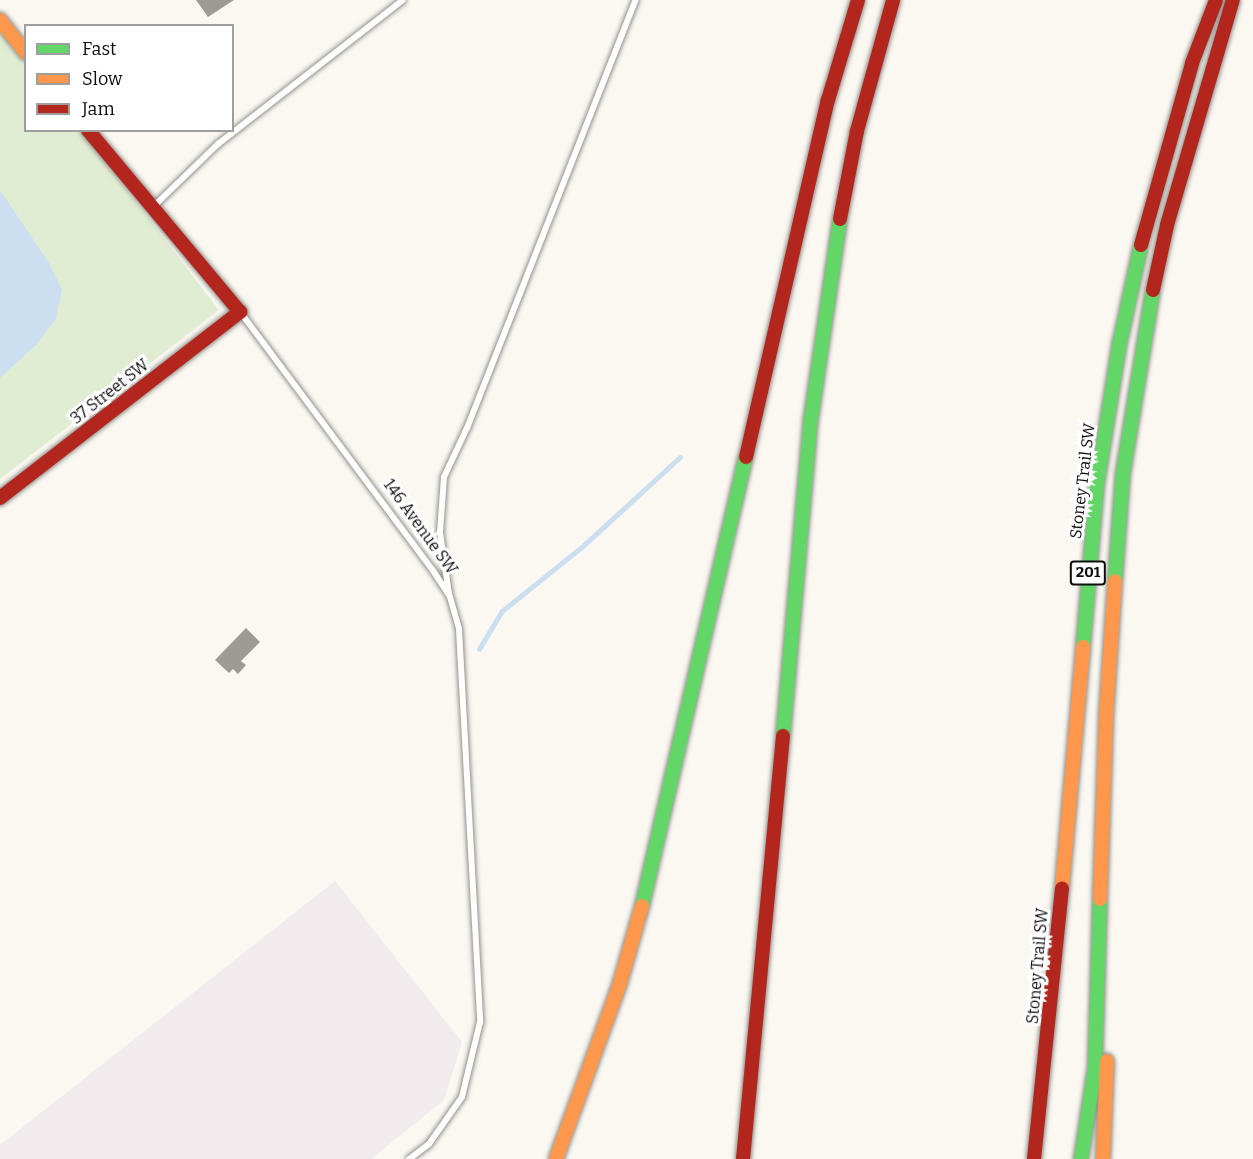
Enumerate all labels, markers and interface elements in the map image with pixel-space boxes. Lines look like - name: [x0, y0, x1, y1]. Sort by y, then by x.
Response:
- legend: [24, 24, 234, 132]
- text: Fast: [82, 38, 117, 60]
- text: Slow: [82, 68, 122, 90]
- text: Jam: [82, 98, 115, 120]
- street label: 37 Street SW: [67, 356, 153, 428]
- street label: Stoney Trail SW: [1066, 422, 1100, 540]
- street label: 146 Avenue SW: [379, 476, 461, 578]
- road number: 201: [1068, 561, 1108, 585]
- street label: Stoney Trail SW: [1023, 907, 1053, 1025]

